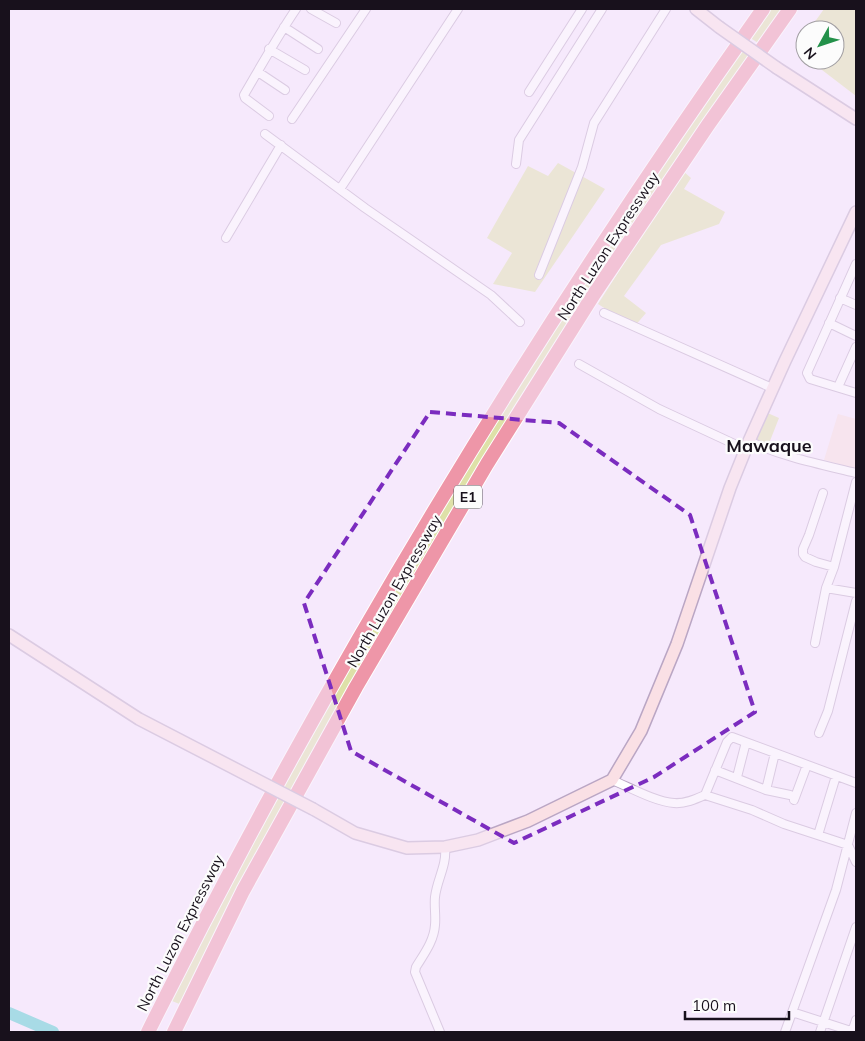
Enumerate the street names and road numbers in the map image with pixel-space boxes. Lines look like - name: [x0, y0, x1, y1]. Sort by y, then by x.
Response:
- street label: North Luzon Expressway: [553, 168, 663, 324]
- road number: E1: [454, 486, 482, 508]
- street label: North Luzon Expressway: [343, 511, 445, 671]
- street label: North Luzon Expressway: [132, 852, 228, 1014]

